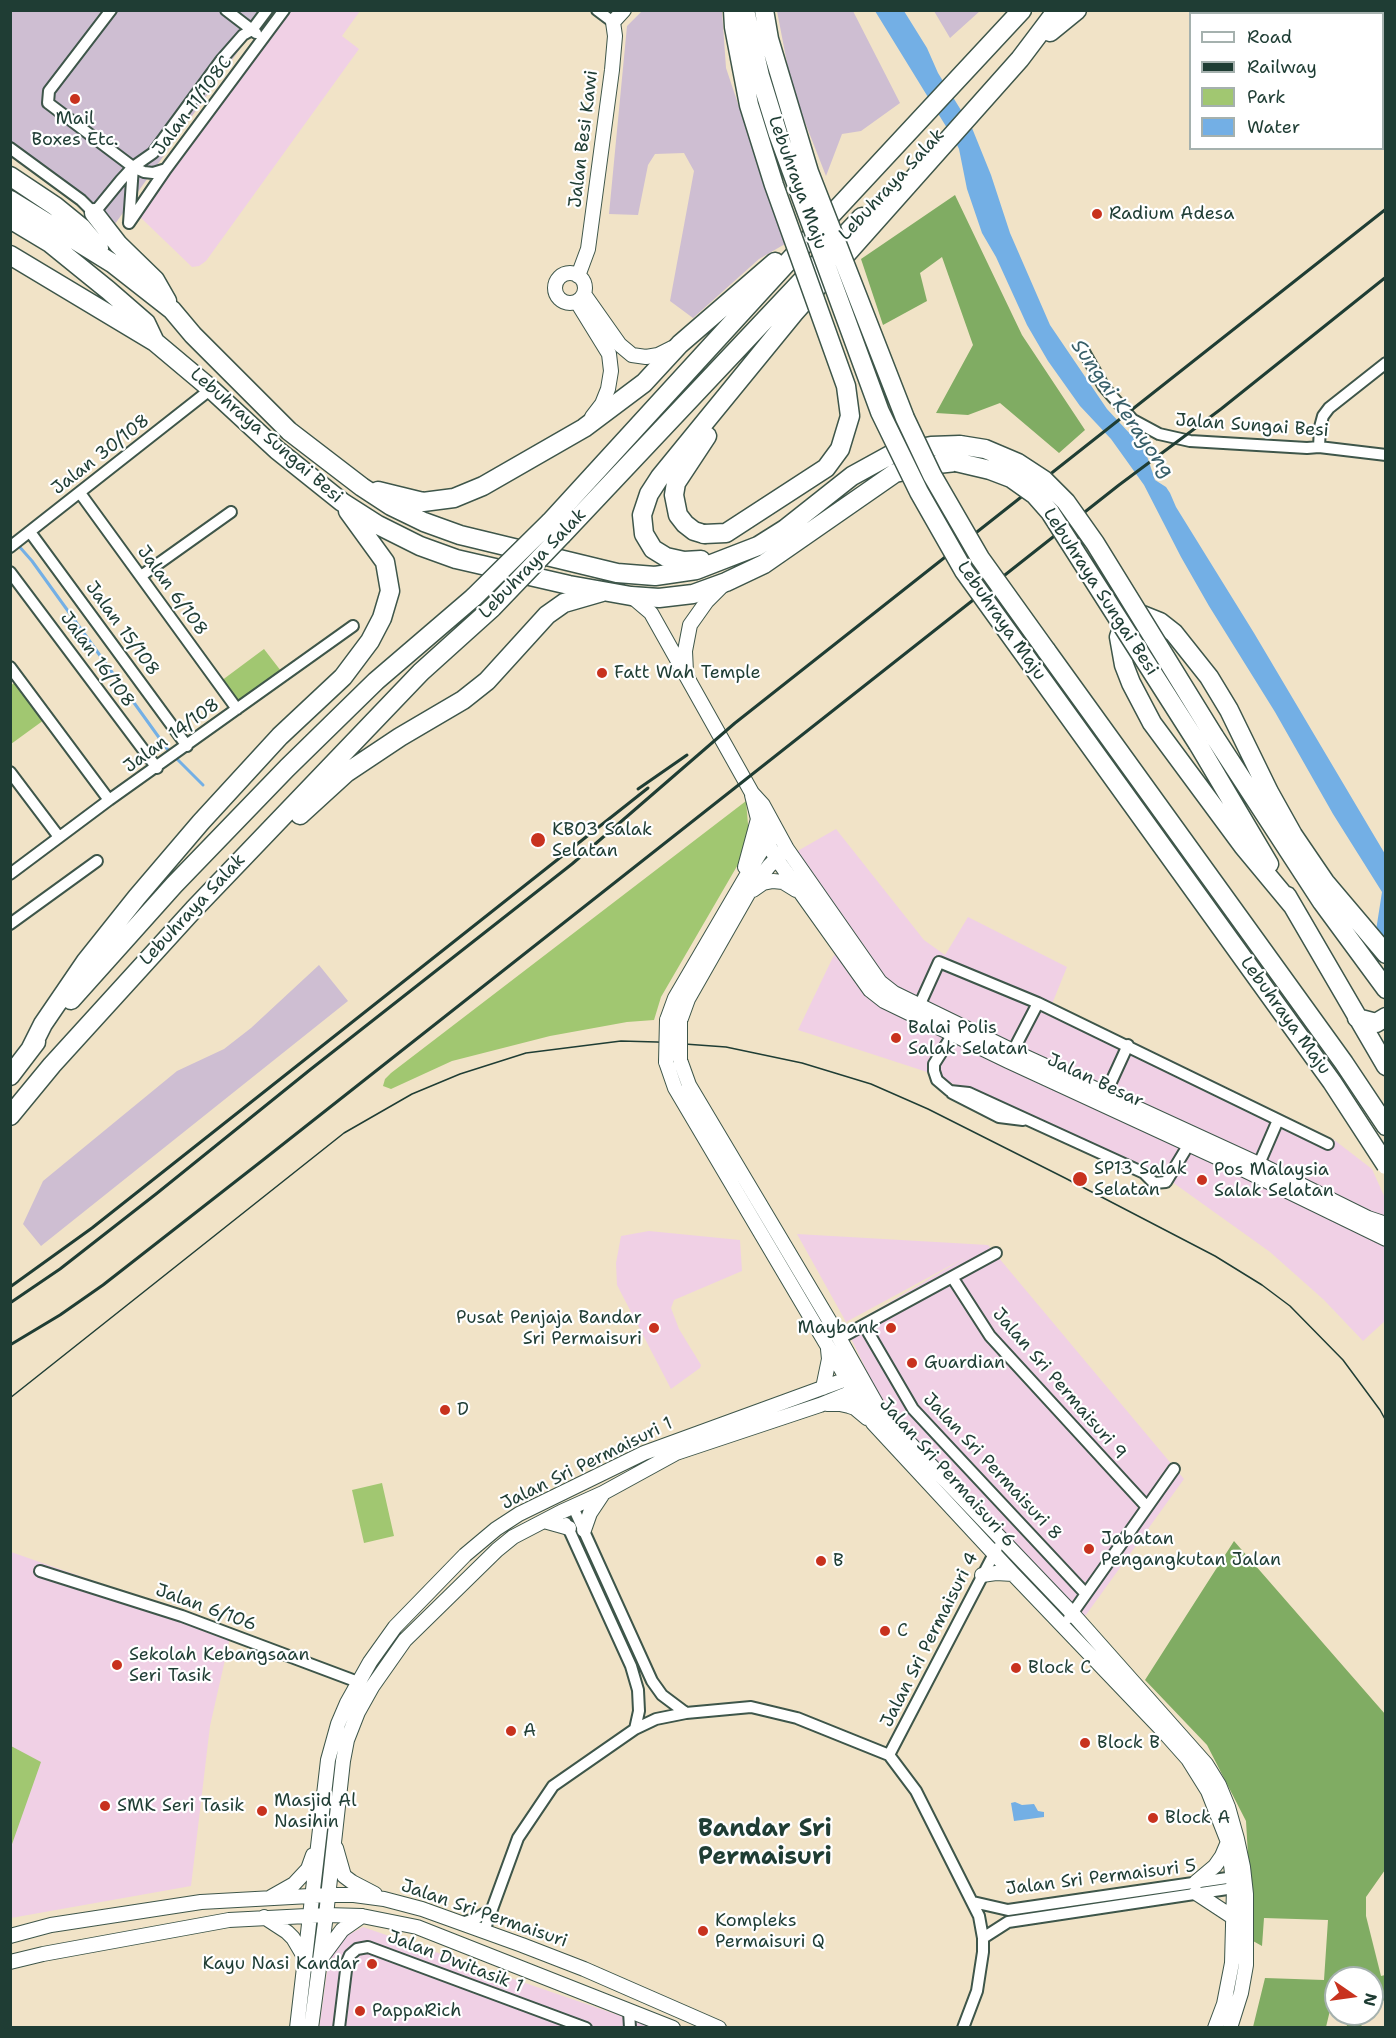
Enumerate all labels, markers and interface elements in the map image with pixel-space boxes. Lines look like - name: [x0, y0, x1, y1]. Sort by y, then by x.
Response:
- legend: [1189, 12, 1384, 150]
- text: Road: [1247, 25, 1292, 49]
- street label: Jalan 11/108C: [149, 52, 237, 160]
- text: Railway: [1247, 55, 1317, 79]
- street label: Jalan Besi Kawi: [565, 69, 603, 209]
- text: Park: [1247, 85, 1286, 109]
- marker: Mail Boxes Etc.: [68, 92, 82, 106]
- place label: Mail Boxes Etc.: [32, 108, 118, 150]
- street label: Lebuhraya Maju: [763, 113, 831, 253]
- text: Water: [1247, 115, 1300, 139]
- street label: Lebuhraya Salak: [835, 125, 949, 245]
- place label: Radium Adesa: [1109, 203, 1234, 225]
- marker: Radium Adesa: [1090, 207, 1104, 221]
- water label: Sungai Kerayong: [1065, 335, 1179, 483]
- street label: Lebuhraya Sungai Besi: [185, 364, 347, 508]
- street label: Jalan 30/108: [48, 410, 154, 500]
- street label: Jalan Sungai Besi: [1175, 410, 1329, 442]
- street label: Lebuhraya Salak: [475, 504, 591, 624]
- street label: Lebuhraya Sungai Besi: [1038, 504, 1162, 680]
- street label: Jalan 6/108: [132, 542, 212, 640]
- street label: Lebuhraya Maju: [952, 557, 1050, 685]
- street label: Jalan 15/108: [80, 577, 164, 681]
- street label: Jalan 16/108: [55, 608, 139, 712]
- place label: Fatt Wah Temple: [614, 662, 761, 684]
- marker: Fatt Wah Temple: [595, 666, 609, 680]
- street label: Jalan 14/108: [120, 694, 224, 778]
- place label: KB03 Salak Selatan: [552, 819, 652, 862]
- marker: KB03 Salak Selatan: [529, 831, 547, 849]
- street label: Lebuhraya Salak: [136, 850, 250, 970]
- street label: Lebuhraya Maju: [1235, 953, 1335, 1079]
- place label: Balai Polis Salak Selatan: [908, 1017, 1028, 1060]
- marker: Balai Polis Salak Selatan: [889, 1031, 903, 1045]
- street label: Jalan Besar: [1043, 1049, 1147, 1113]
- place label: SP13 Salak Selatan: [1094, 1158, 1187, 1200]
- place label: Pos Malaysia Salak Selatan: [1214, 1159, 1334, 1202]
- marker: SP13 Salak Selatan: [1071, 1170, 1089, 1188]
- marker: Pos Malaysia Salak Selatan: [1195, 1173, 1209, 1187]
- street label: Jalan Sri Permaisuri 9: [987, 1304, 1131, 1464]
- place label: Pusat Penjaja Bandar Sri Permaisuri: [456, 1307, 642, 1350]
- place label: Maybank: [798, 1317, 879, 1339]
- marker: Pusat Penjaja Bandar Sri Permaisuri: [647, 1321, 661, 1335]
- marker: Maybank: [884, 1321, 898, 1335]
- place label: Guardian: [924, 1352, 1005, 1374]
- marker: Guardian: [905, 1356, 919, 1370]
- street label: Jalan Sri Permaisuri 8: [918, 1389, 1066, 1545]
- street label: Jalan Sri Permaisuri 6: [874, 1394, 1020, 1552]
- place label: D: [457, 1399, 469, 1421]
- marker: D: [438, 1403, 452, 1417]
- street label: Jalan Sri Permaisuri 1: [498, 1413, 676, 1515]
- place label: Jabatan Pengangkutan Jalan: [1101, 1528, 1281, 1570]
- marker: Jabatan Pengangkutan Jalan: [1082, 1542, 1096, 1556]
- street label: Jalan Sri Permaisuri 4: [876, 1549, 984, 1731]
- place label: B: [833, 1550, 844, 1572]
- marker: B: [814, 1554, 828, 1568]
- street label: Jalan 6/106: [153, 1580, 259, 1636]
- place label: C: [897, 1620, 908, 1642]
- marker: C: [878, 1624, 892, 1638]
- place label: Sekolah Kebangsaan Seri Tasik: [129, 1644, 309, 1686]
- place label: Block C: [1028, 1657, 1091, 1679]
- marker: Sekolah Kebangsaan Seri Tasik: [110, 1658, 124, 1672]
- marker: Block C: [1009, 1661, 1023, 1675]
- place label: A: [523, 1720, 536, 1742]
- marker: A: [504, 1724, 518, 1738]
- place label: Block B: [1097, 1732, 1160, 1754]
- marker: Block B: [1078, 1736, 1092, 1750]
- place label: Masjid Al Nasihin: [274, 1790, 357, 1832]
- place label: SMK Seri Tasik: [117, 1795, 245, 1817]
- marker: SMK Seri Tasik: [98, 1799, 112, 1813]
- marker: Masjid Al Nasihin: [255, 1804, 269, 1818]
- place label: Block A: [1165, 1807, 1230, 1829]
- marker: Block A: [1146, 1811, 1160, 1825]
- district label: Bandar Sri Permaisuri: [698, 1816, 832, 1872]
- street label: Jalan Sri Permaisuri 5: [1004, 1856, 1198, 1900]
- street label: Jalan Sri Permaisuri: [398, 1875, 570, 1953]
- place label: Kompleks Permaisuri Q: [715, 1910, 825, 1952]
- marker: Kompleks Permaisuri Q: [696, 1924, 710, 1938]
- street label: Jalan Dwitasik 1: [384, 1926, 526, 1998]
- place label: Kayu Nasi Kandar: [203, 1953, 360, 1975]
- marker: Kayu Nasi Kandar: [365, 1957, 379, 1971]
- north arrow: [1324, 1966, 1384, 2026]
- text: N: [1358, 1991, 1382, 2008]
- place label: PappaRich: [372, 2000, 461, 2022]
- marker: PappaRich: [353, 2004, 367, 2018]

